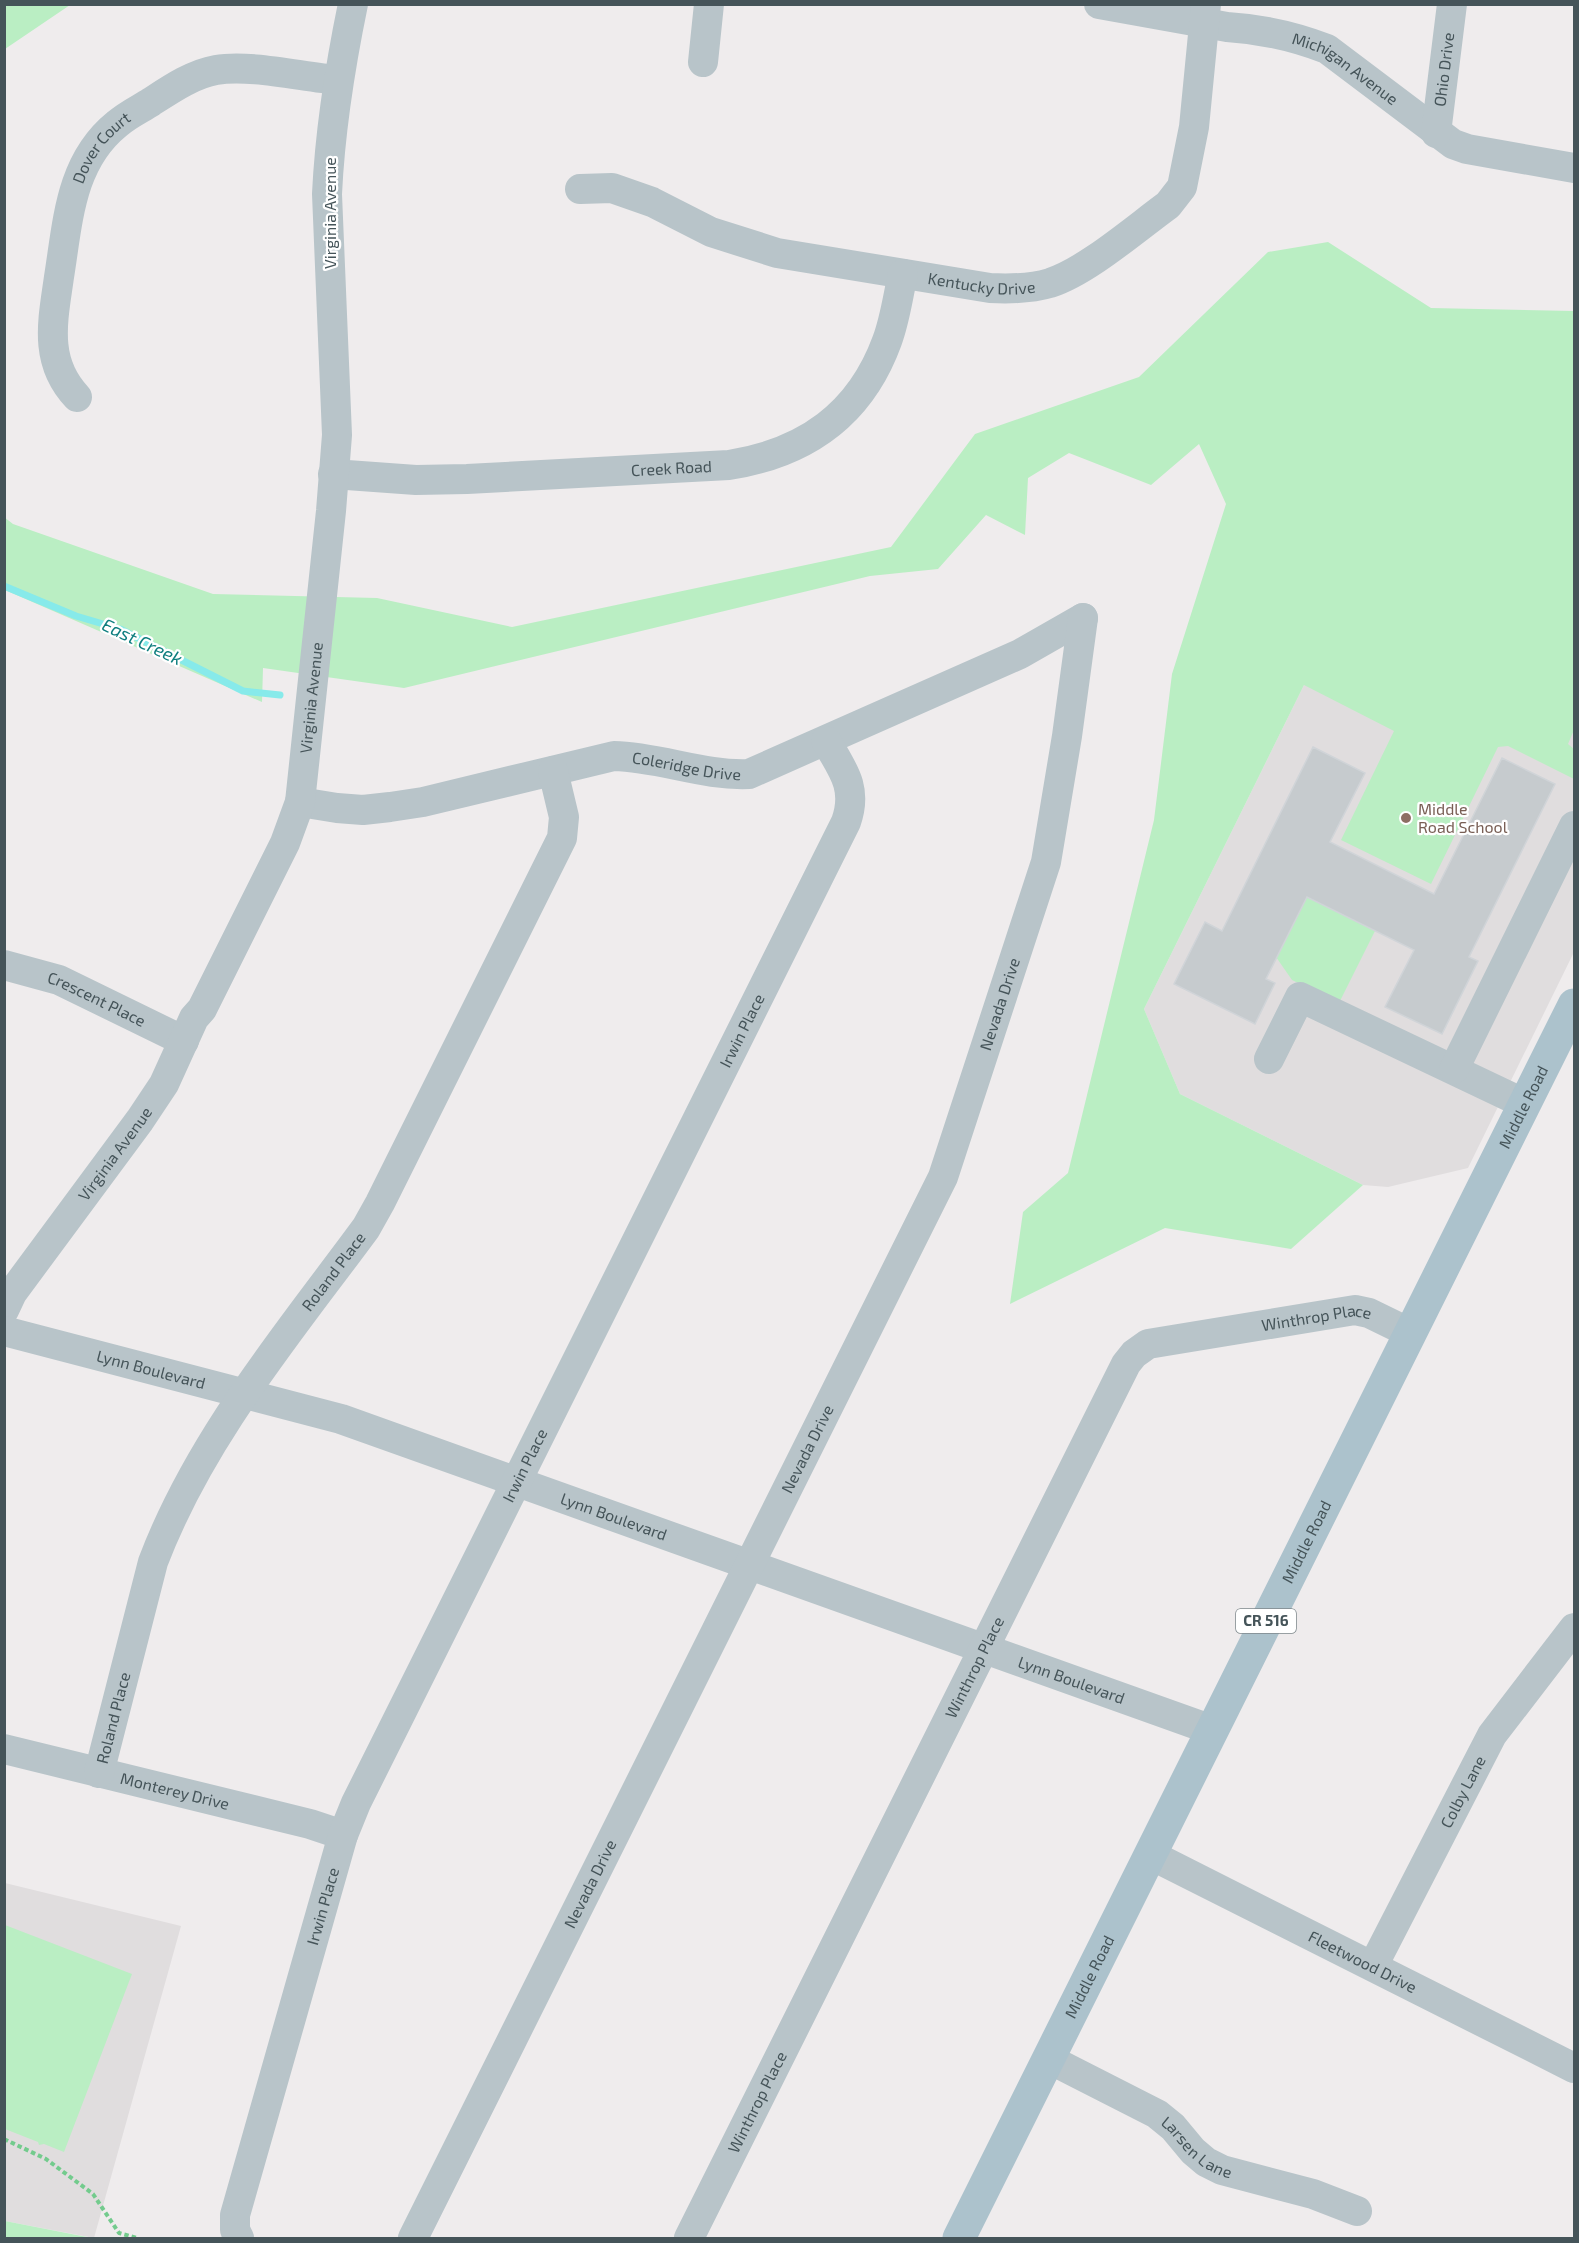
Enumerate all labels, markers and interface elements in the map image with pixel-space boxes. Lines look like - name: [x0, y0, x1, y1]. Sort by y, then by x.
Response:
- street label: Michigan Avenue: [1290, 28, 1402, 108]
- street label: Ohio Drive: [1429, 31, 1457, 108]
- street label: Dover Court: [68, 107, 134, 186]
- street label: Virginia Avenue: [320, 157, 339, 269]
- street label: Kentucky Drive: [927, 268, 1036, 298]
- street label: Creek Road: [631, 456, 712, 479]
- water label: East Creek: [99, 613, 186, 669]
- street label: Virginia Avenue: [295, 641, 326, 754]
- street label: Coleridge Drive: [631, 747, 741, 783]
- place label: Middle Road School: [1418, 799, 1508, 836]
- marker: Middle Road School: [1399, 811, 1413, 825]
- street label: Nevada Drive: [975, 955, 1023, 1053]
- street label: Crescent Place: [46, 967, 149, 1030]
- street label: Irwin Place: [715, 990, 768, 1070]
- street label: Middle Road: [1494, 1062, 1551, 1151]
- street label: Virginia Avenue: [74, 1103, 155, 1204]
- street label: Roland Place: [297, 1228, 369, 1314]
- street label: Winthrop Place: [1260, 1300, 1373, 1334]
- street label: Lynn Boulevard: [95, 1346, 208, 1392]
- street label: Nevada Drive: [777, 1401, 837, 1496]
- street label: Irwin Place: [498, 1425, 551, 1505]
- street label: Lynn Boulevard: [558, 1488, 670, 1544]
- street label: Middle Road: [1277, 1497, 1334, 1586]
- road number: CR 516: [1236, 1609, 1296, 1633]
- street label: Winthrop Place: [940, 1613, 1007, 1721]
- street label: Lynn Boulevard: [1016, 1652, 1128, 1707]
- street label: Roland Place: [92, 1670, 133, 1765]
- street label: Colby Lane: [1436, 1752, 1489, 1831]
- street label: Monterey Drive: [119, 1768, 232, 1813]
- street label: Nevada Drive: [559, 1836, 620, 1931]
- street label: Irwin Place: [302, 1865, 342, 1947]
- street label: Fleetwood Drive: [1306, 1926, 1420, 1996]
- street label: Middle Road: [1060, 1932, 1118, 2021]
- street label: Winthrop Place: [723, 2048, 790, 2156]
- street label: Larsen Lane: [1158, 2112, 1234, 2181]

